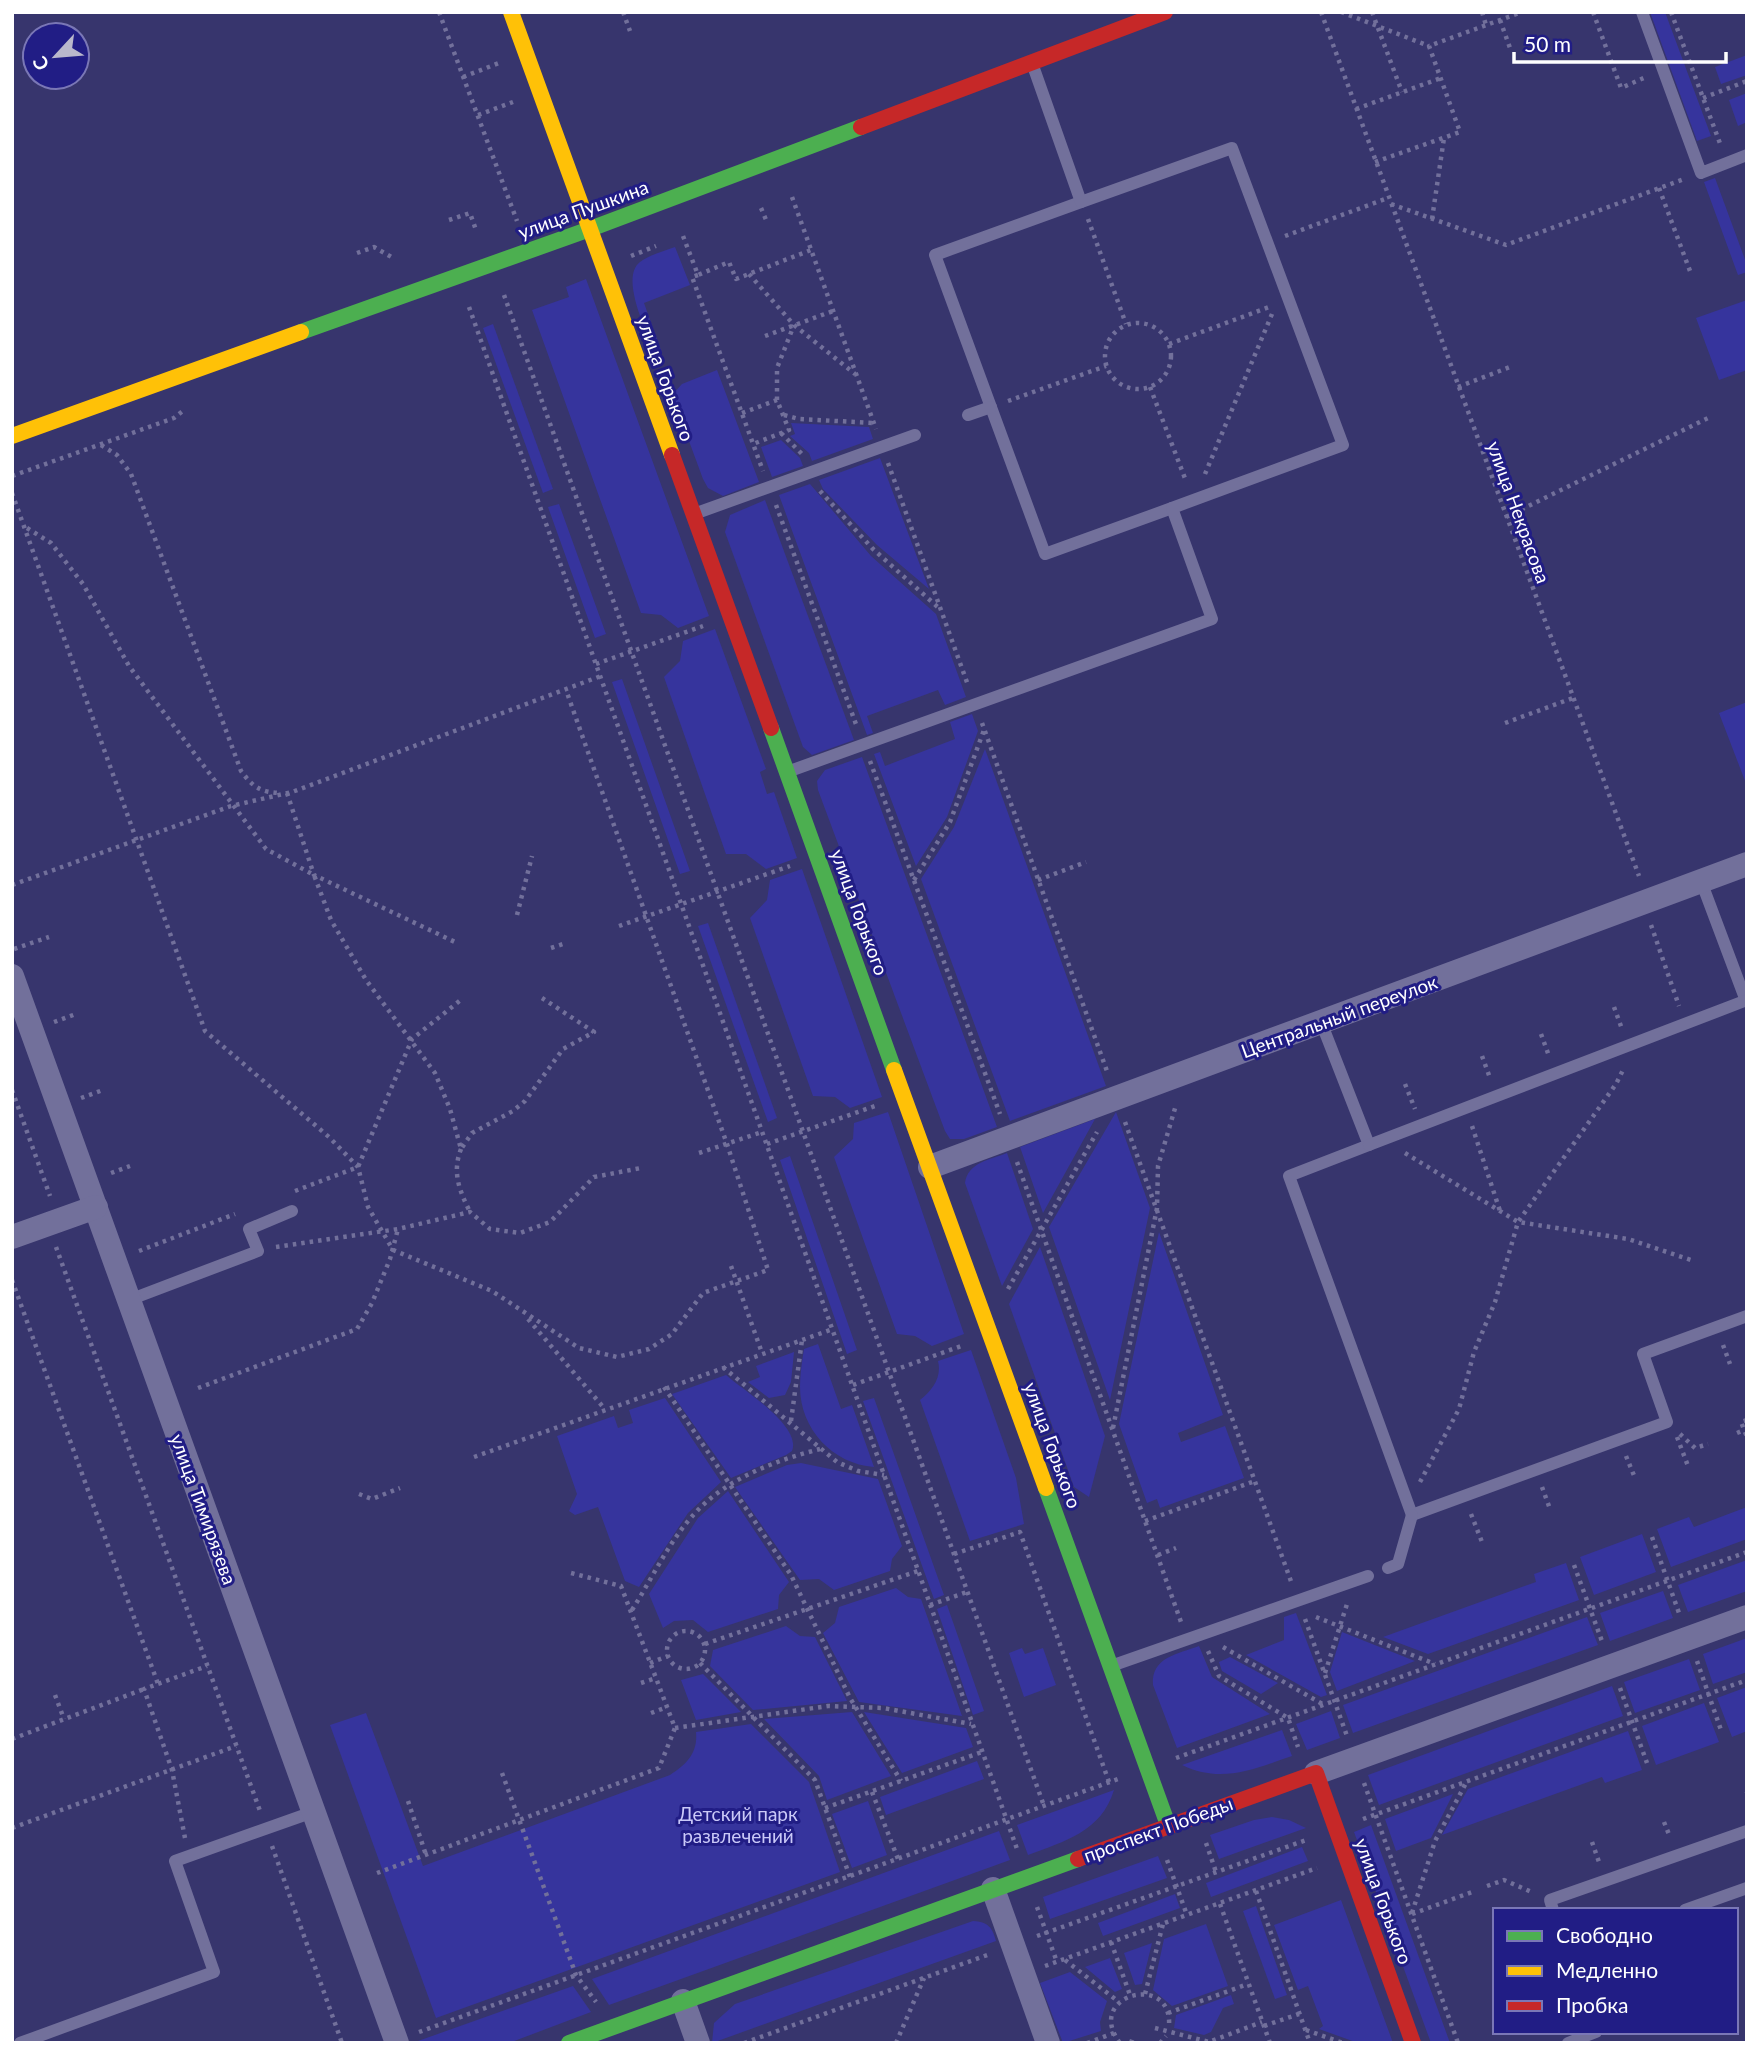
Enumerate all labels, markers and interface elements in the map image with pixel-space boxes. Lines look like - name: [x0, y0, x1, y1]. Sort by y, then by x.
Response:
- north arrow: [21, 21, 91, 91]
- scale bar: [1514, 21, 1726, 65]
- text: 50 m: [1524, 31, 1571, 56]
- text: С: [27, 53, 53, 74]
- street label: улица Пушкина: [515, 175, 651, 243]
- street label: улица Горького: [633, 312, 699, 444]
- street label: улица Некрасова: [1483, 438, 1555, 586]
- street label: улица Горького: [827, 846, 893, 978]
- street label: Центральный переулок: [1238, 970, 1440, 1062]
- street label: улица Горького: [1020, 1379, 1086, 1511]
- street label: улица Тимирязева: [166, 1431, 242, 1587]
- street label: проспект Победы: [1080, 1791, 1236, 1867]
- park label: Детский парк развлечений: [678, 1802, 798, 1847]
- street label: улица Горького: [1351, 1835, 1417, 1967]
- legend: [1493, 1908, 1738, 2034]
- text: Свободно: [1556, 1922, 1653, 1947]
- text: Медленно: [1556, 1957, 1658, 1982]
- text: Пробка: [1556, 1992, 1629, 2017]

